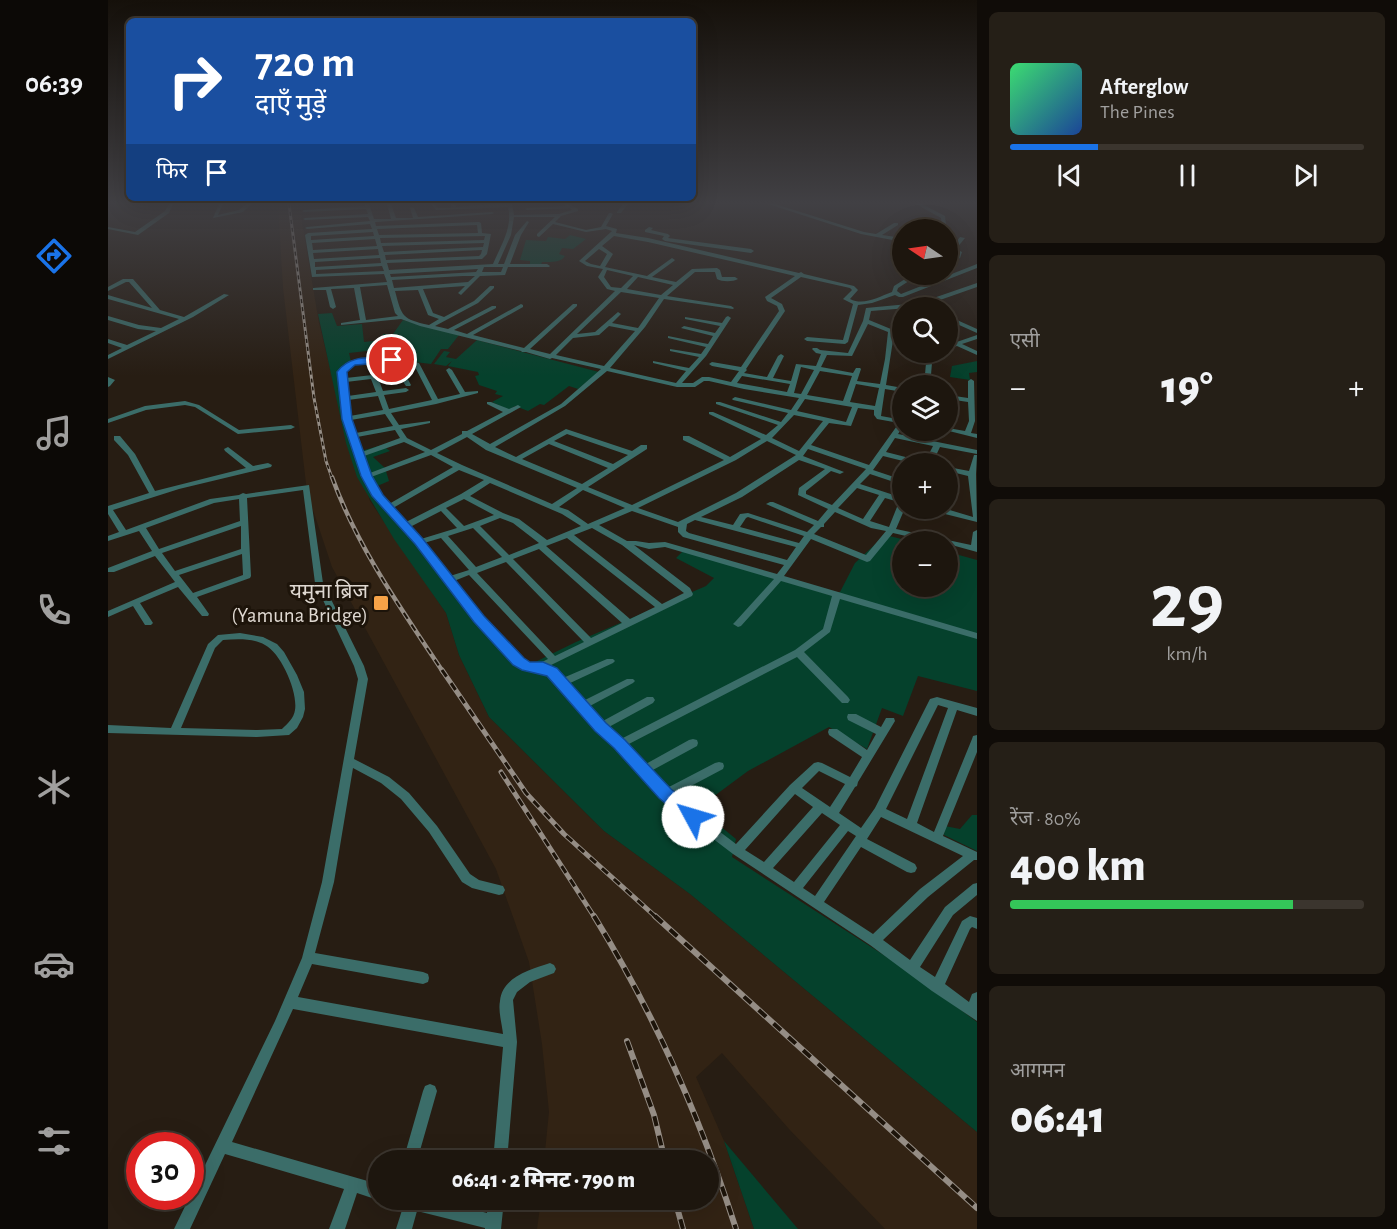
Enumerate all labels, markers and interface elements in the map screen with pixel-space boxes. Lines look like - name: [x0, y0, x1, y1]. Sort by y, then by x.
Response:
- icon: right: [156, 42, 234, 120]
- text: 720 m: [255, 42, 355, 84]
- text: 06:39: [25, 70, 83, 97]
- text: Afterglow: [1100, 76, 1188, 98]
- text: दाएँ मुड़ें: [255, 91, 326, 118]
- text: The Pines: [1100, 102, 1175, 122]
- icon: arrive: [200, 156, 233, 189]
- icon: previous: [1053, 159, 1086, 192]
- icon: pause: [1171, 159, 1204, 192]
- icon: next: [1289, 159, 1322, 192]
- text: फिर: [156, 160, 188, 182]
- north arrow: [892, 219, 958, 285]
- map controls: [892, 219, 958, 597]
- icon: directions: [33, 235, 75, 277]
- button: search: [892, 297, 958, 363]
- text: एसी: [1010, 331, 1040, 351]
- pin: [366, 334, 417, 385]
- icon: arrive: [375, 343, 408, 376]
- text: 19°: [1161, 366, 1213, 411]
- text: −: [1010, 372, 1026, 405]
- text: +: [1348, 372, 1364, 405]
- button: layers: [892, 375, 958, 441]
- icon: music: [33, 412, 75, 454]
- button: +: [892, 453, 958, 519]
- button: −: [892, 531, 958, 597]
- text: 29: [1150, 564, 1224, 642]
- place label: यमुना ब्रिज (Yamuna Bridge): [231, 579, 368, 626]
- icon: phone: [33, 589, 75, 631]
- marker: यमुना ब्रिज (Yamuna Bridge): [372, 594, 390, 612]
- text: km/h: [1166, 644, 1208, 664]
- icon: climate: [33, 766, 75, 808]
- position arrow: [661, 785, 725, 849]
- text: रेंज · 80%: [1010, 809, 1081, 829]
- text: 400 km: [1010, 844, 1146, 889]
- icon: car: [33, 943, 75, 985]
- text: आगमन: [1010, 1061, 1065, 1081]
- text: 06:41: [1010, 1096, 1105, 1141]
- icon: filters: [33, 1120, 75, 1162]
- speed limit sign: 30: [126, 1132, 204, 1210]
- text: 06:41 · 2 मिनट · 790 m: [452, 1169, 635, 1191]

